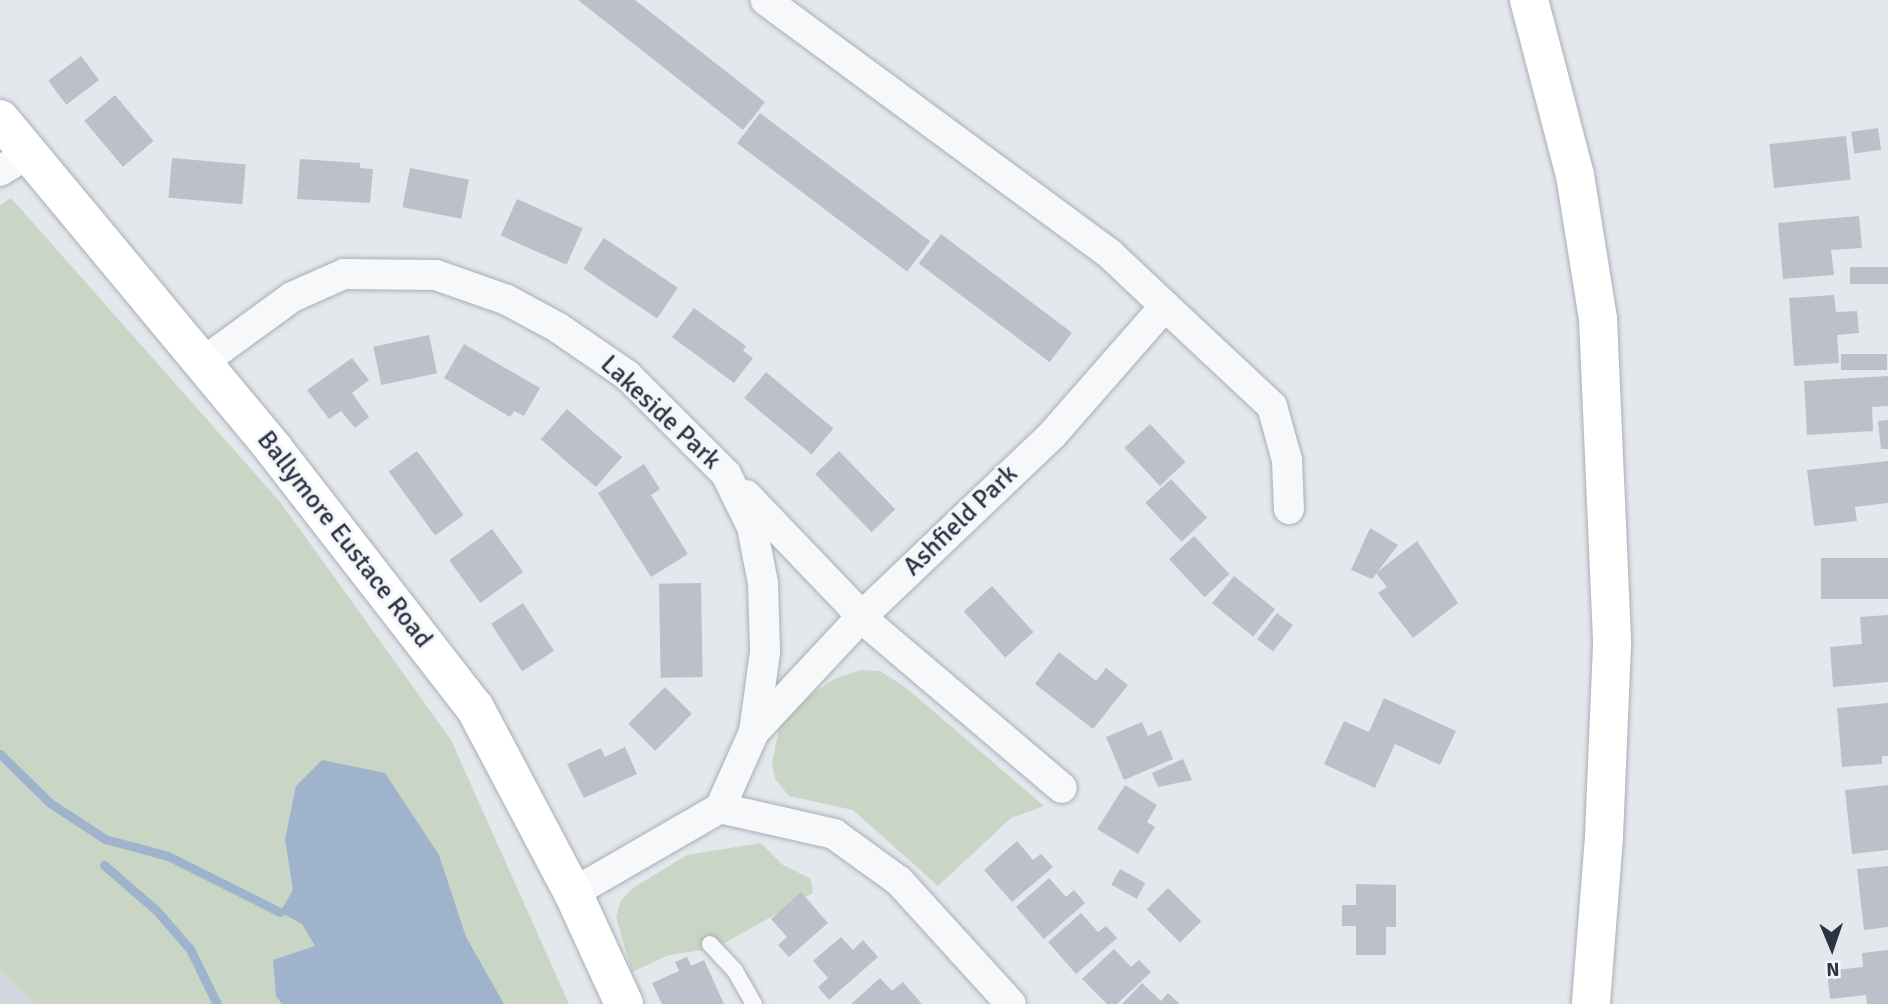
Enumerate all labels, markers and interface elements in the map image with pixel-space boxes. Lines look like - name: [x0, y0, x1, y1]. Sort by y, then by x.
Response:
- street label: Lakeside Park: [593, 349, 727, 477]
- street label: Ballymore Eustace Road: [250, 425, 438, 655]
- street label: Ashfield Park: [897, 459, 1025, 583]
- north arrow: [1797, 913, 1867, 983]
- text: N: [1826, 957, 1840, 981]

